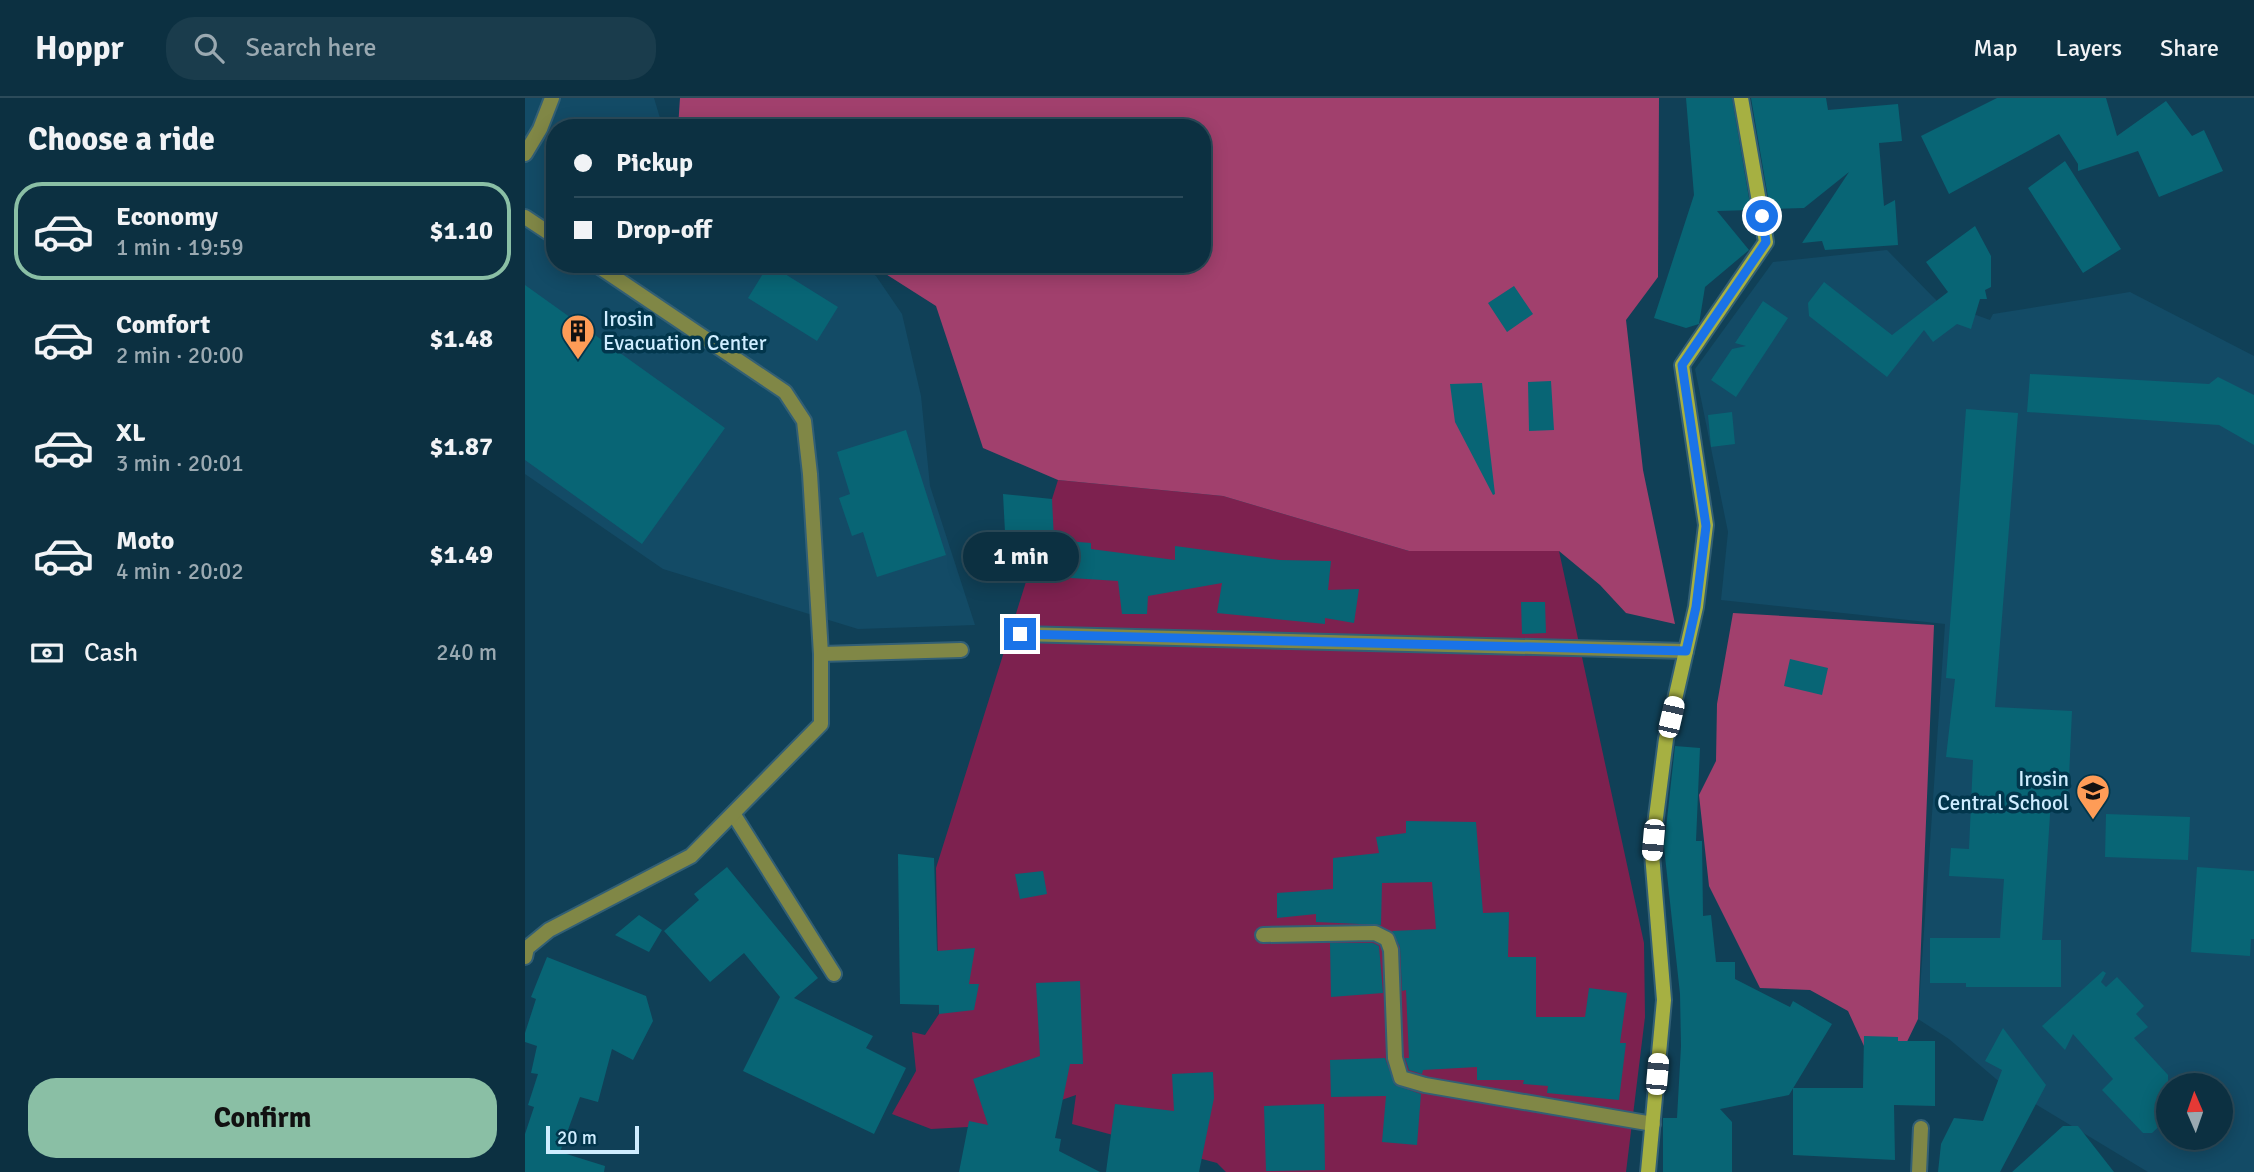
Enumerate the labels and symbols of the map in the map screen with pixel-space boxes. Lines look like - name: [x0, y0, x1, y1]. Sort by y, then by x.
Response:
- route start: [1746, 200, 1778, 232]
- place label: Irosin Evacuation Center: [603, 306, 767, 356]
- building icon: Irosin Evacuation Center: [559, 312, 597, 361]
- callout: 1 min: [962, 532, 1078, 582]
- route end: [1004, 618, 1036, 650]
- car: [1657, 694, 1686, 740]
- place label: Irosin Central School: [1937, 766, 2069, 816]
- school or university icon: Irosin Central School: [2074, 772, 2112, 821]
- car: [1641, 818, 1666, 862]
- car: [1645, 1052, 1670, 1096]
- north arrow: [2156, 1073, 2233, 1150]
- scale bar: [546, 1123, 639, 1155]

